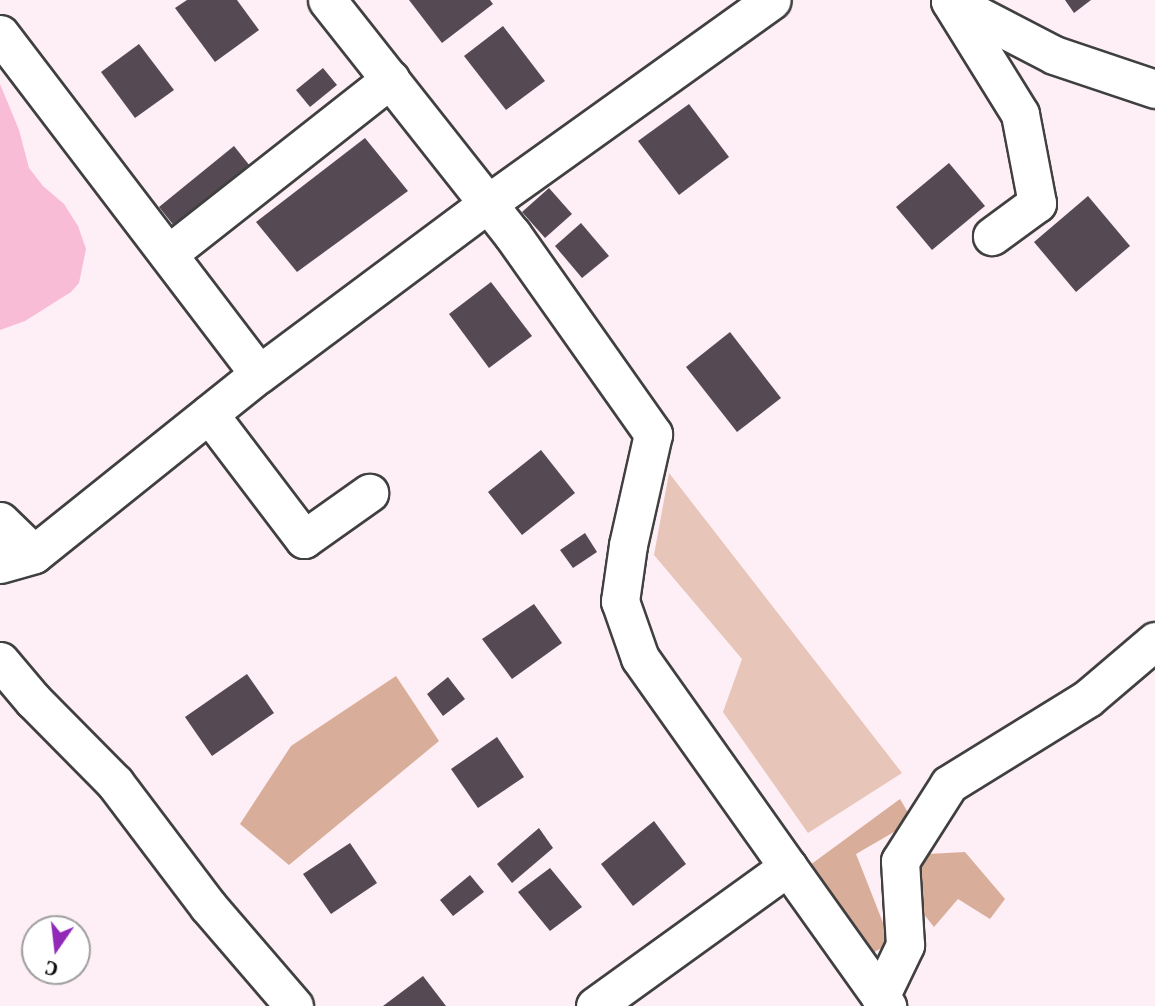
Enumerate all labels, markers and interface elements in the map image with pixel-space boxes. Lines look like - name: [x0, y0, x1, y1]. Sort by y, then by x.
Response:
- north arrow: [21, 915, 91, 985]
- text: С: [42, 955, 60, 983]

